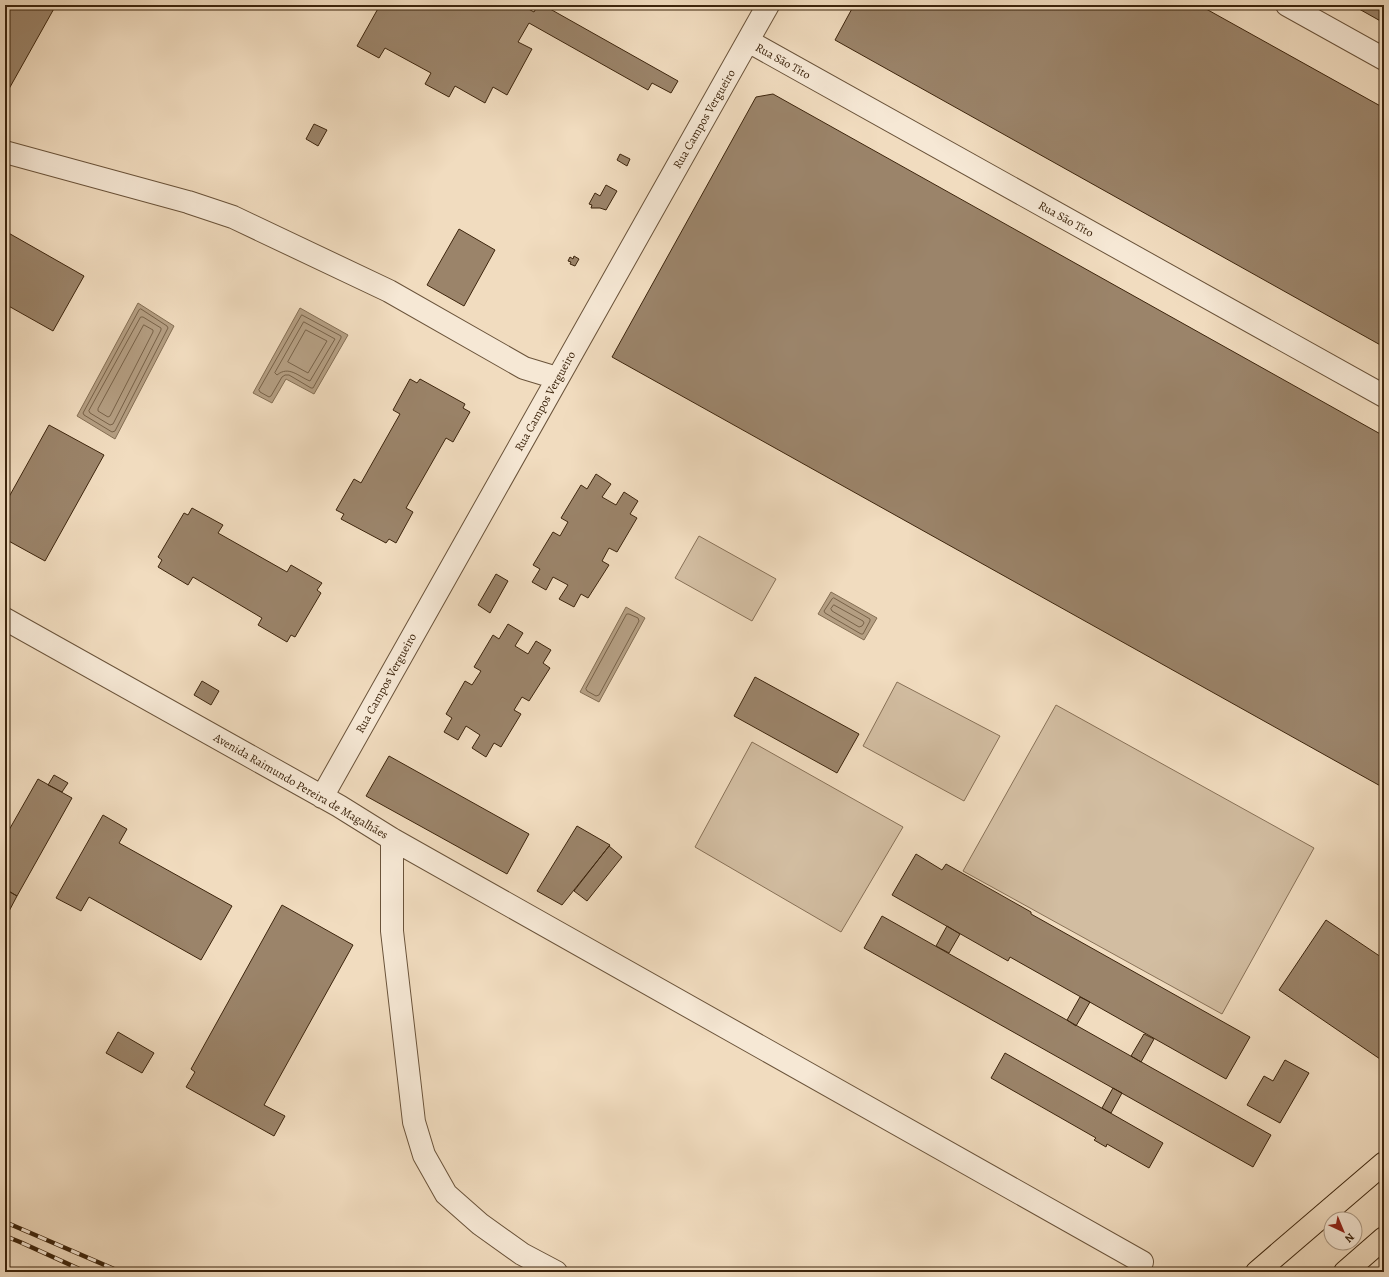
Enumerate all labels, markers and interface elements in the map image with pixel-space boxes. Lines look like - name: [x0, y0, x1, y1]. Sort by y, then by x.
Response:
- street label: Rua São Tito: [752, 39, 814, 83]
- street label: Rua Campos Vergueiro: [669, 66, 739, 172]
- street label: Rua São Tito: [1035, 197, 1097, 241]
- street label: Rua Campos Vergueiro: [511, 348, 579, 454]
- street label: Rua Campos Vergueiro: [352, 630, 420, 736]
- street label: Avenida Raimundo Pereira de Magalhães: [210, 729, 391, 843]
- north arrow: [1323, 1211, 1363, 1251]
- text: N: [1342, 1230, 1358, 1246]

